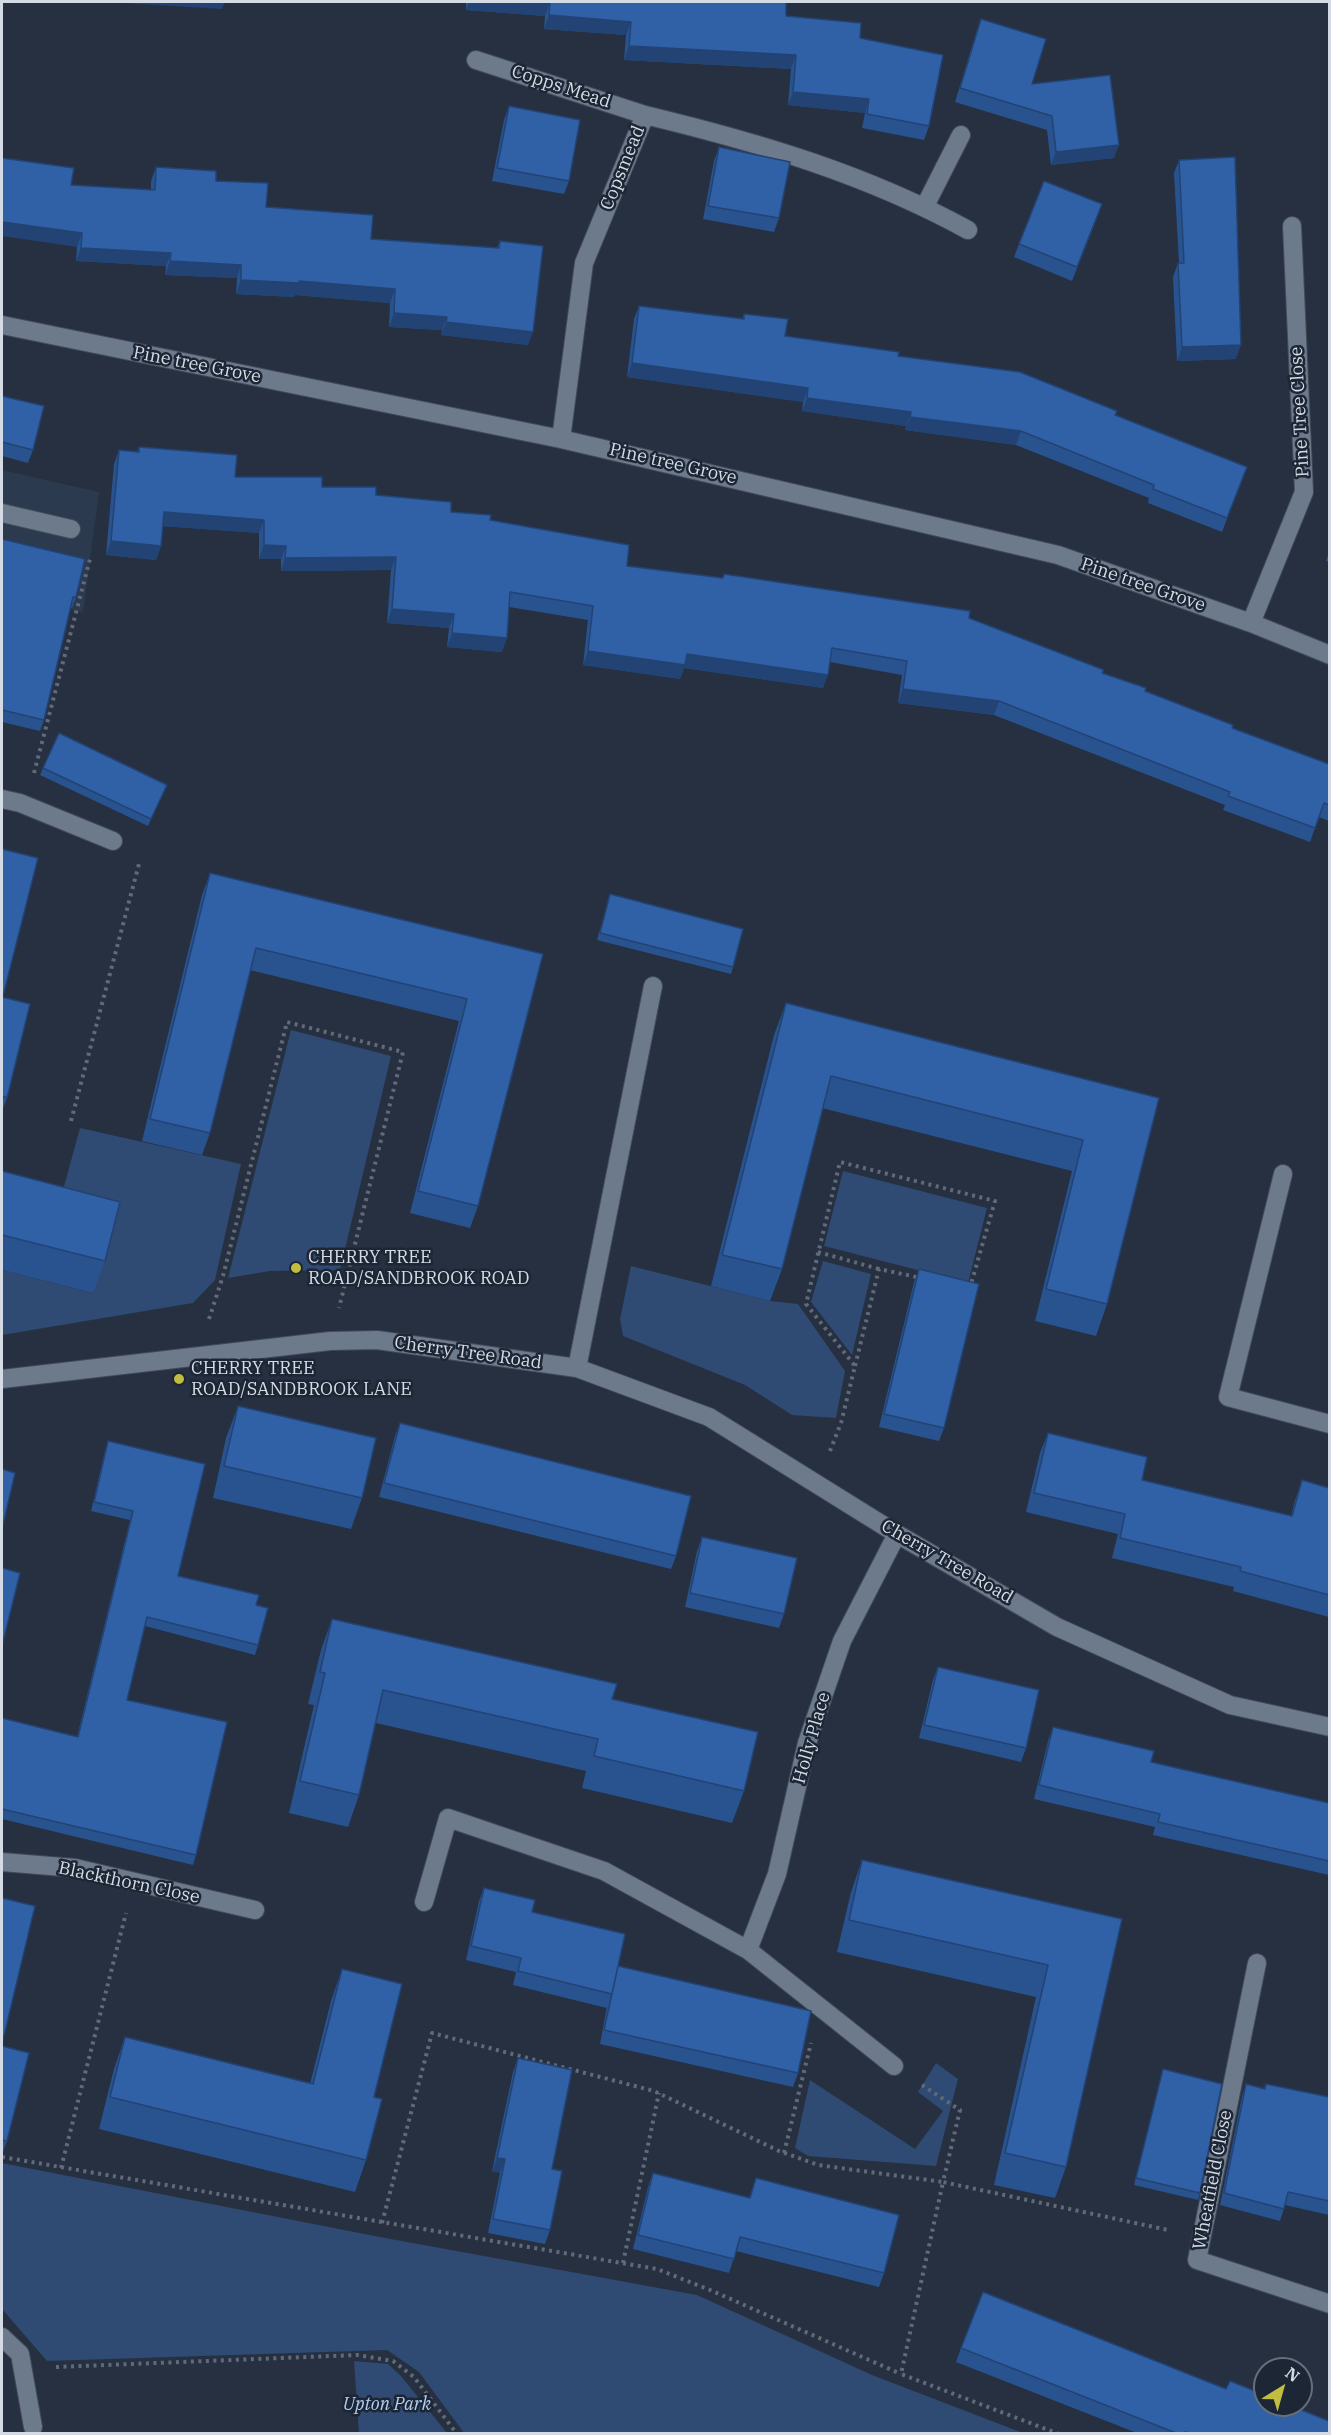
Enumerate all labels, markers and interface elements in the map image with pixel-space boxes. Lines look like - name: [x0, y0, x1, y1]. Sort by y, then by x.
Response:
- street label: Copps Mead: [509, 61, 613, 113]
- street label: Copsmead: [596, 123, 650, 213]
- street label: Pine tree Grove: [131, 342, 263, 388]
- street label: Pine Tree Close: [1286, 346, 1314, 478]
- street label: Pine tree Grove: [607, 439, 739, 489]
- street label: Pine tree Grove: [1078, 554, 1208, 616]
- place label: CHERRY TREE ROAD/SANDBROOK ROAD: [308, 1247, 529, 1290]
- marker: CHERRY TREE ROAD/SANDBROOK ROAD: [289, 1261, 303, 1275]
- street label: Cherry Tree Road: [393, 1332, 543, 1374]
- place label: CHERRY TREE ROAD/SANDBROOK LANE: [191, 1358, 412, 1400]
- marker: CHERRY TREE ROAD/SANDBROOK LANE: [172, 1372, 186, 1386]
- street label: Cherry Tree Road: [877, 1515, 1017, 1609]
- street label: Holly Place: [789, 1690, 835, 1786]
- street label: Blackthorn Close: [56, 1857, 202, 1909]
- street label: Wheatfield Close: [1189, 2108, 1237, 2252]
- north arrow: [1253, 2357, 1313, 2417]
- text: N: [1282, 2362, 1304, 2386]
- park label: Upton Park: [343, 2394, 431, 2416]

